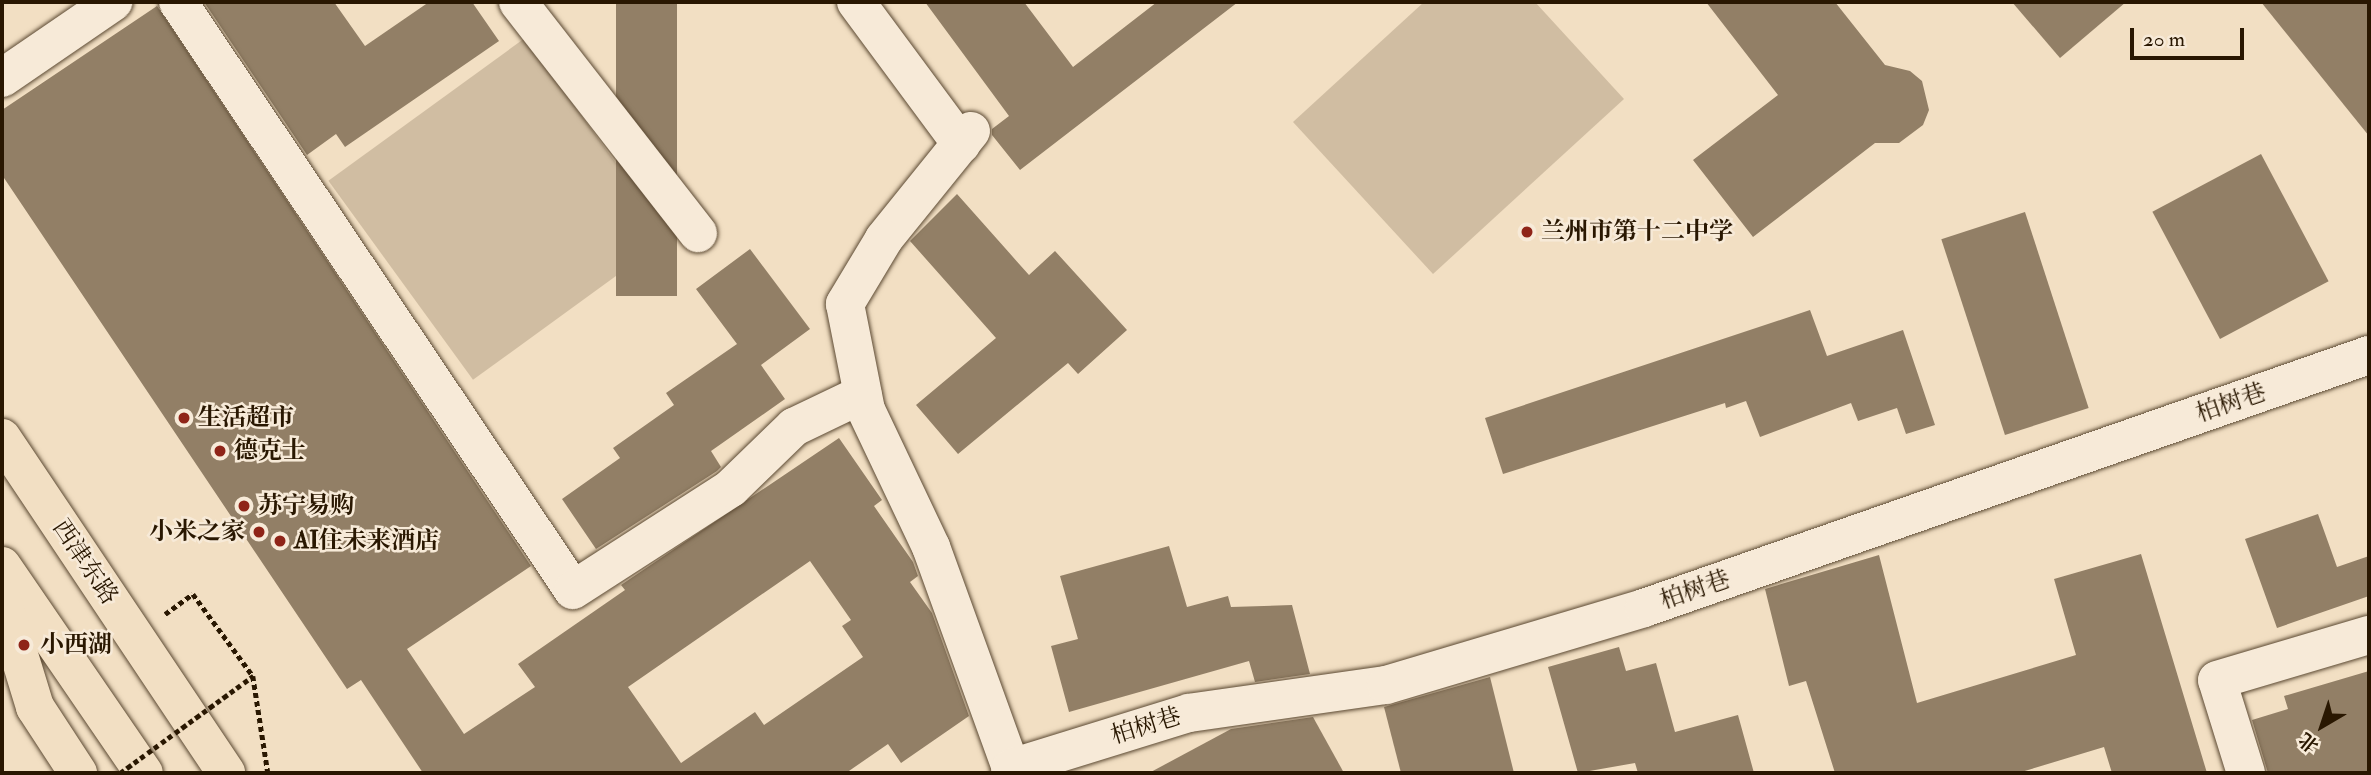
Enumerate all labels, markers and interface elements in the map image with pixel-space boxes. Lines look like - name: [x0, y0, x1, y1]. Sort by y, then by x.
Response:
- scale bar: [2133, 14, 2247, 58]
- text: 20 m: [2143, 26, 2185, 53]
- place label: 兰州市第十二中学: [1541, 218, 1733, 246]
- marker: 兰州市第十二中学: [1519, 224, 1535, 240]
- street label: 柏树巷: [2192, 378, 2270, 428]
- place label: 生活超市: [198, 404, 294, 432]
- marker: 生活超市: [176, 410, 192, 426]
- place label: 德克士: [234, 437, 306, 465]
- marker: 德克士: [212, 443, 228, 459]
- place label: 苏宁易购: [258, 492, 354, 520]
- marker: 苏宁易购: [236, 498, 252, 514]
- street label: 西津东路: [46, 514, 124, 610]
- place label: 小米之家: [149, 518, 245, 546]
- marker: 小米之家: [251, 524, 267, 540]
- place label: AI住未来酒店: [294, 527, 439, 555]
- marker: AI住未来酒店: [272, 533, 288, 549]
- street label: 柏树巷: [1656, 565, 1734, 615]
- place label: 小西湖: [40, 631, 112, 659]
- marker: 小西湖: [14, 635, 34, 655]
- north arrow: [2287, 691, 2357, 761]
- street label: 柏树巷: [1107, 702, 1185, 750]
- text: 北: [2294, 727, 2324, 758]

